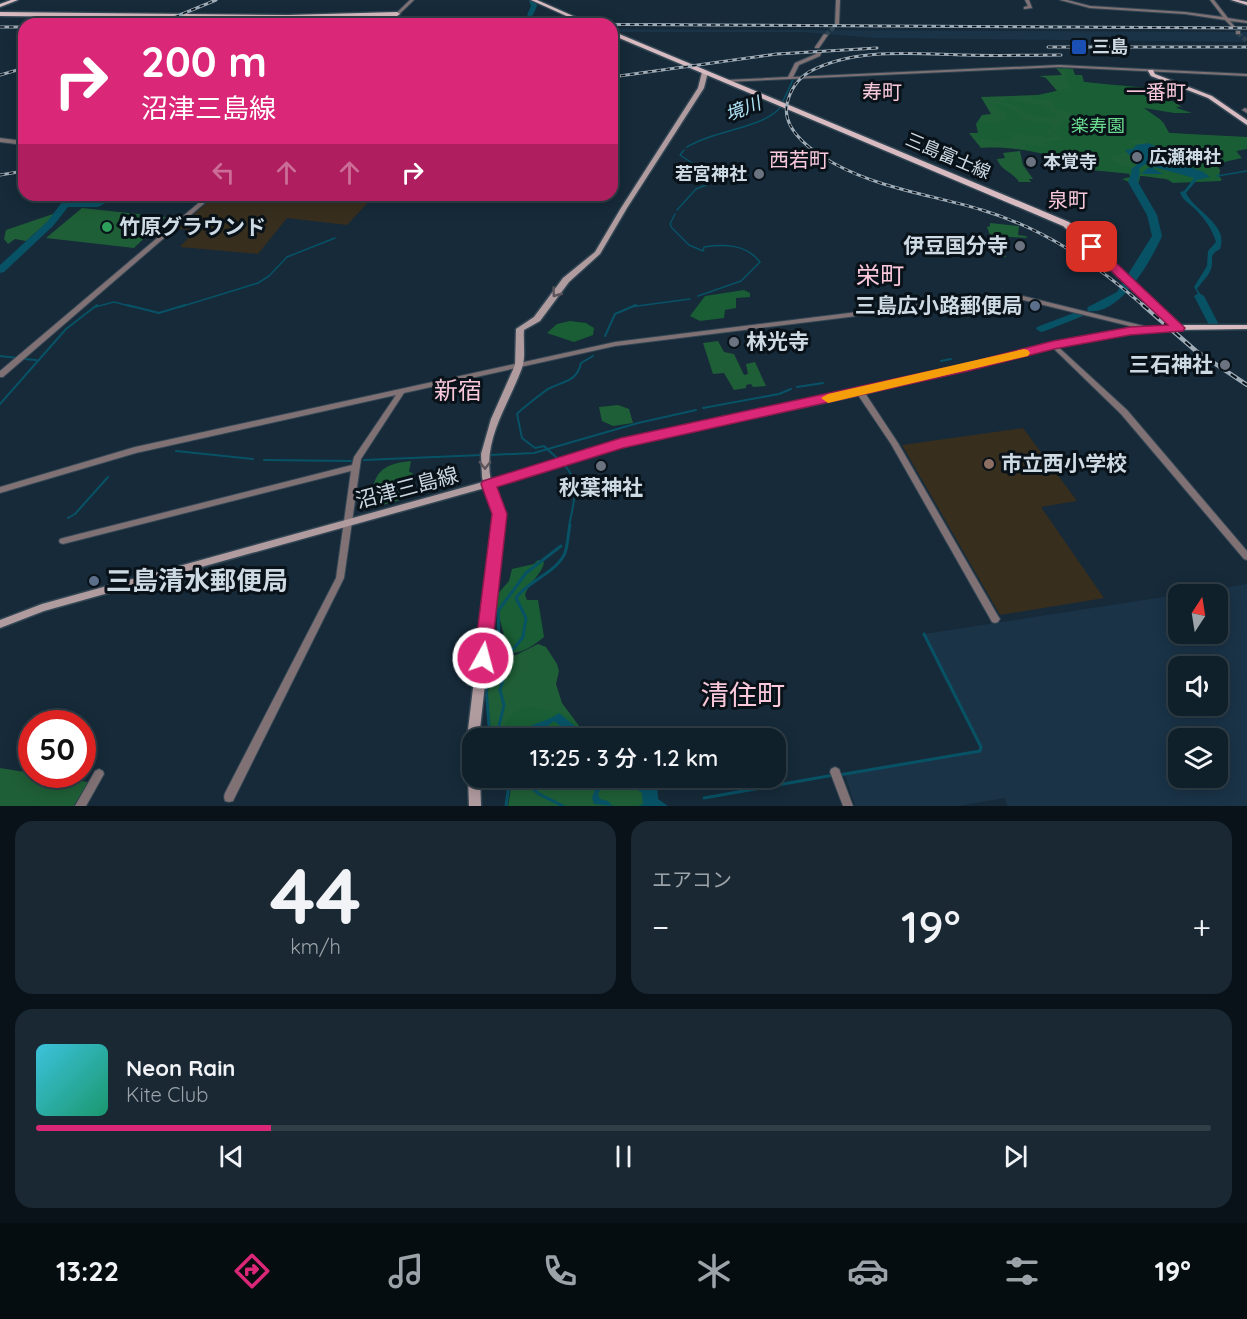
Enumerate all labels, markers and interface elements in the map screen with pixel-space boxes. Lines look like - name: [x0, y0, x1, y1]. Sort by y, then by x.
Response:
- text: 200 m: [141, 35, 267, 88]
- place label: 三島: [1092, 35, 1128, 58]
- marker: 三島: [1070, 38, 1088, 56]
- icon: right: [42, 42, 120, 120]
- district label: 寿町: [862, 79, 902, 104]
- district label: 一番町: [1126, 79, 1186, 104]
- text: 沼津三島線: [141, 91, 276, 125]
- water label: 境川: [722, 91, 766, 126]
- park label: 楽寿園: [1071, 114, 1125, 137]
- street label: 三島富士線: [902, 127, 994, 184]
- place label: 広瀬神社: [1149, 145, 1221, 168]
- district label: 西若町: [769, 147, 829, 172]
- place label: 本覚寺: [1043, 150, 1097, 173]
- marker: 広瀬神社: [1130, 150, 1144, 164]
- marker: 本覚寺: [1024, 155, 1038, 169]
- icon: left: [207, 156, 240, 189]
- icon: ahead: [270, 156, 303, 189]
- icon: ahead: [333, 156, 366, 189]
- icon: right: [396, 156, 429, 189]
- place label: 若宮神社: [675, 162, 747, 185]
- marker: 若宮神社: [752, 167, 766, 181]
- district label: 泉町: [1048, 187, 1088, 212]
- place label: 竹原グラウンド: [119, 213, 266, 239]
- marker: 竹原グラウンド: [100, 220, 114, 234]
- pin: [1066, 221, 1117, 272]
- icon: arrive: [1075, 230, 1108, 263]
- place label: 伊豆国分寺: [903, 232, 1008, 258]
- marker: 伊豆国分寺: [1013, 239, 1027, 253]
- district label: 栄町: [856, 260, 904, 290]
- one-way arrow: [553, 286, 564, 297]
- place label: 三島広小路郵便局: [855, 292, 1023, 318]
- marker: 三島広小路郵便局: [1028, 299, 1042, 313]
- place label: 林光寺: [746, 328, 809, 354]
- marker: 林光寺: [727, 335, 741, 349]
- place label: 三石神社: [1129, 351, 1213, 377]
- marker: 三石神社: [1218, 358, 1232, 372]
- district label: 新宿: [434, 375, 482, 405]
- place label: 市立西小学校: [1001, 450, 1127, 476]
- marker: 市立西小学校: [982, 457, 996, 471]
- marker: 秋葉神社: [594, 459, 608, 473]
- one-way arrow: [479, 460, 492, 469]
- street label: 沼津三島線: [353, 461, 461, 513]
- place label: 秋葉神社: [559, 474, 643, 500]
- place label: 三島清水郵便局: [106, 564, 288, 597]
- marker: 三島清水郵便局: [87, 574, 101, 588]
- north arrow: [1168, 584, 1228, 644]
- map controls: [1168, 584, 1228, 788]
- position arrow: [451, 626, 515, 690]
- button: sound: [1168, 656, 1228, 716]
- district label: 清住町: [701, 677, 785, 712]
- speed limit sign: 50: [18, 710, 96, 788]
- button: layers: [1168, 728, 1228, 788]
- text: 13:25 · 3 分 · 1.2 km: [530, 744, 718, 772]
- text: 44: [270, 846, 361, 944]
- text: エアコン: [652, 867, 732, 892]
- text: 19°: [901, 898, 961, 954]
- text: −: [652, 906, 669, 947]
- text: +: [1192, 906, 1211, 947]
- text: km/h: [290, 934, 341, 959]
- text: Neon Rain: [126, 1054, 235, 1082]
- text: Kite Club: [126, 1082, 208, 1107]
- icon: previous: [215, 1140, 248, 1173]
- icon: pause: [607, 1140, 640, 1173]
- icon: next: [999, 1140, 1032, 1173]
- icon: directions: [231, 1250, 273, 1292]
- icon: music: [385, 1250, 427, 1292]
- icon: phone: [539, 1250, 581, 1292]
- icon: climate: [693, 1250, 735, 1292]
- icon: car: [847, 1250, 889, 1292]
- icon: filters: [1001, 1250, 1043, 1292]
- text: 13:22: [56, 1254, 119, 1288]
- text: 19°: [1155, 1254, 1191, 1288]

